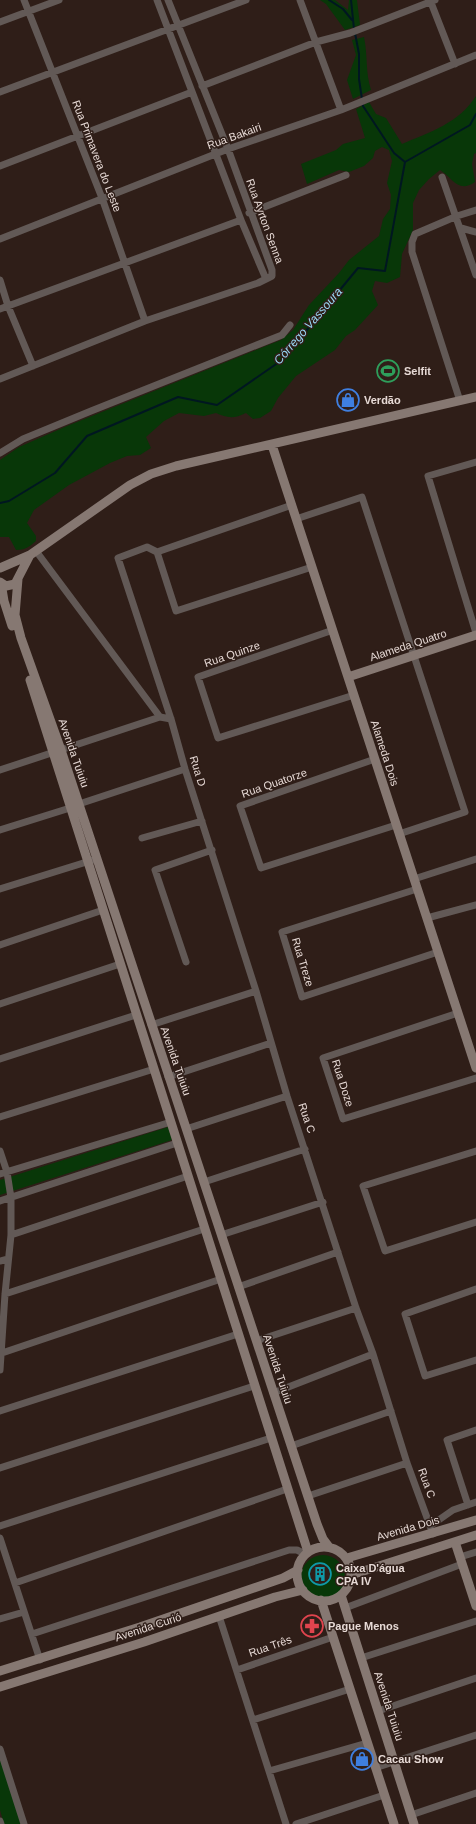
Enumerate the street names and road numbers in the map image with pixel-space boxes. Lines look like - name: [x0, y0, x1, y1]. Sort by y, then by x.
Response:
- street label: Rua Primavera do Leste: [70, 98, 124, 214]
- street label: Rua Bakairi: [205, 121, 263, 151]
- street label: Rua Ayrton Senna: [244, 177, 286, 266]
- street label: Alameda Quatro: [368, 627, 448, 663]
- street label: Rua Quinze: [203, 639, 261, 669]
- street label: Avenida Tuiuiu: [57, 717, 91, 789]
- street label: Alameda Dois: [369, 719, 401, 788]
- street label: Rua D: [188, 754, 208, 788]
- street label: Rua Quatorze: [240, 766, 308, 800]
- street label: Rua Treze: [290, 936, 316, 988]
- street label: Avenida Tuiuiu: [159, 1025, 193, 1097]
- street label: Rua Doze: [330, 1058, 356, 1108]
- street label: Rua C: [296, 1101, 318, 1135]
- street label: Avenida Tuiuiu: [261, 1333, 295, 1405]
- street label: Rua C: [416, 1466, 438, 1500]
- street label: Avenida Dois: [375, 1513, 441, 1543]
- street label: Avenida Curió: [113, 1611, 183, 1643]
- street label: Rua Três: [247, 1633, 294, 1659]
- street label: Avenida Tuiuiu: [372, 1670, 406, 1742]

